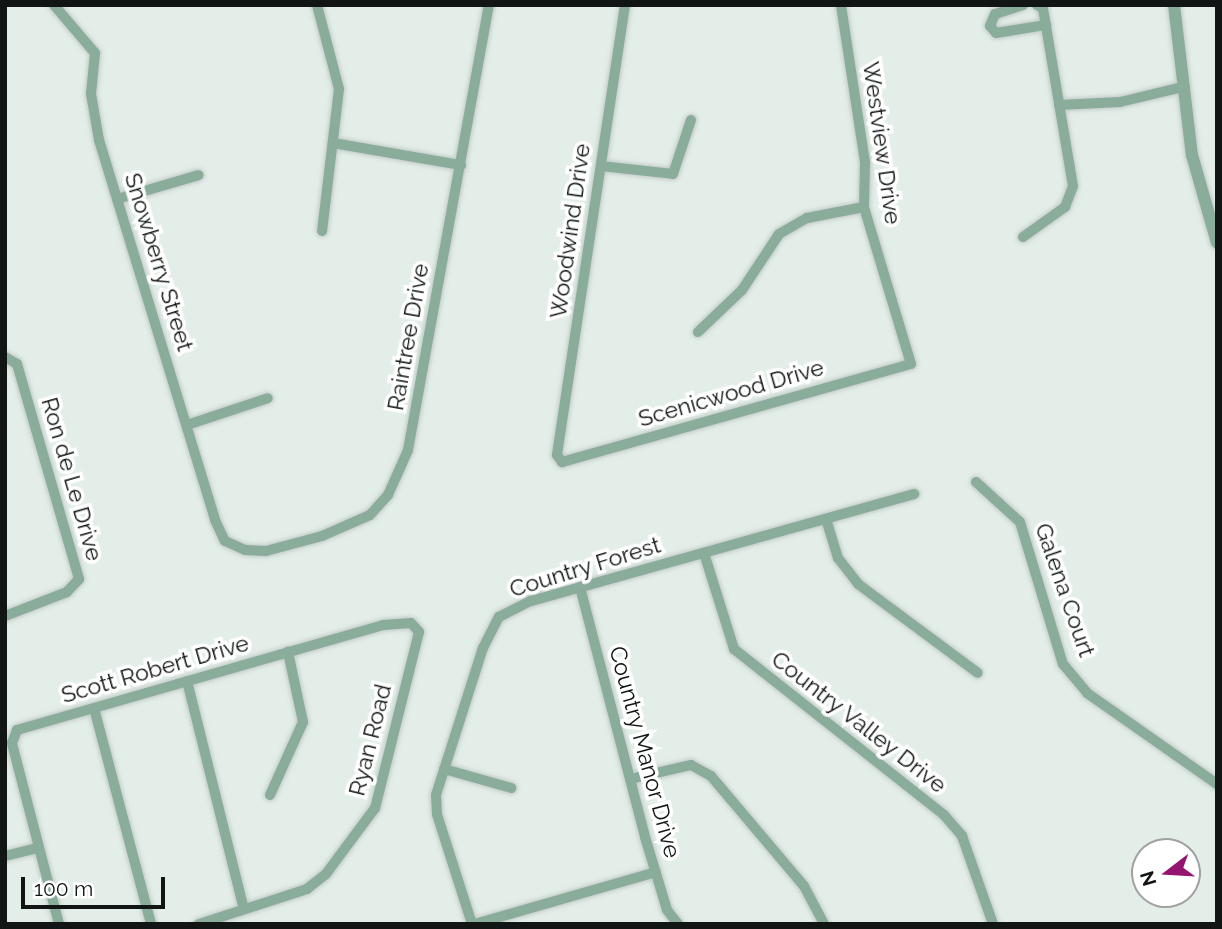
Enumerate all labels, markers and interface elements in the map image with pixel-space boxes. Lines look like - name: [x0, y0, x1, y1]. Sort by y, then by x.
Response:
- street label: Westview Drive: [857, 60, 907, 226]
- street label: Woodwind Drive: [544, 142, 596, 320]
- street label: Snowberry Street: [119, 169, 199, 355]
- street label: Raintree Drive: [381, 261, 435, 413]
- street label: Scenicwood Drive: [635, 353, 827, 433]
- street label: Ron de Le Drive: [35, 394, 109, 564]
- street label: Galena Court: [1029, 520, 1101, 660]
- street label: Country Forest: [506, 531, 664, 603]
- street label: Scott Robert Drive: [58, 629, 252, 709]
- street label: Country Manor Drive: [603, 643, 687, 861]
- street label: Country Valley Drive: [765, 645, 953, 799]
- street label: Ryan Road: [343, 681, 397, 799]
- north arrow: [1131, 838, 1201, 908]
- scale bar: [24, 862, 168, 906]
- text: N: [1135, 868, 1160, 889]
- text: 100 m: [34, 876, 93, 901]

